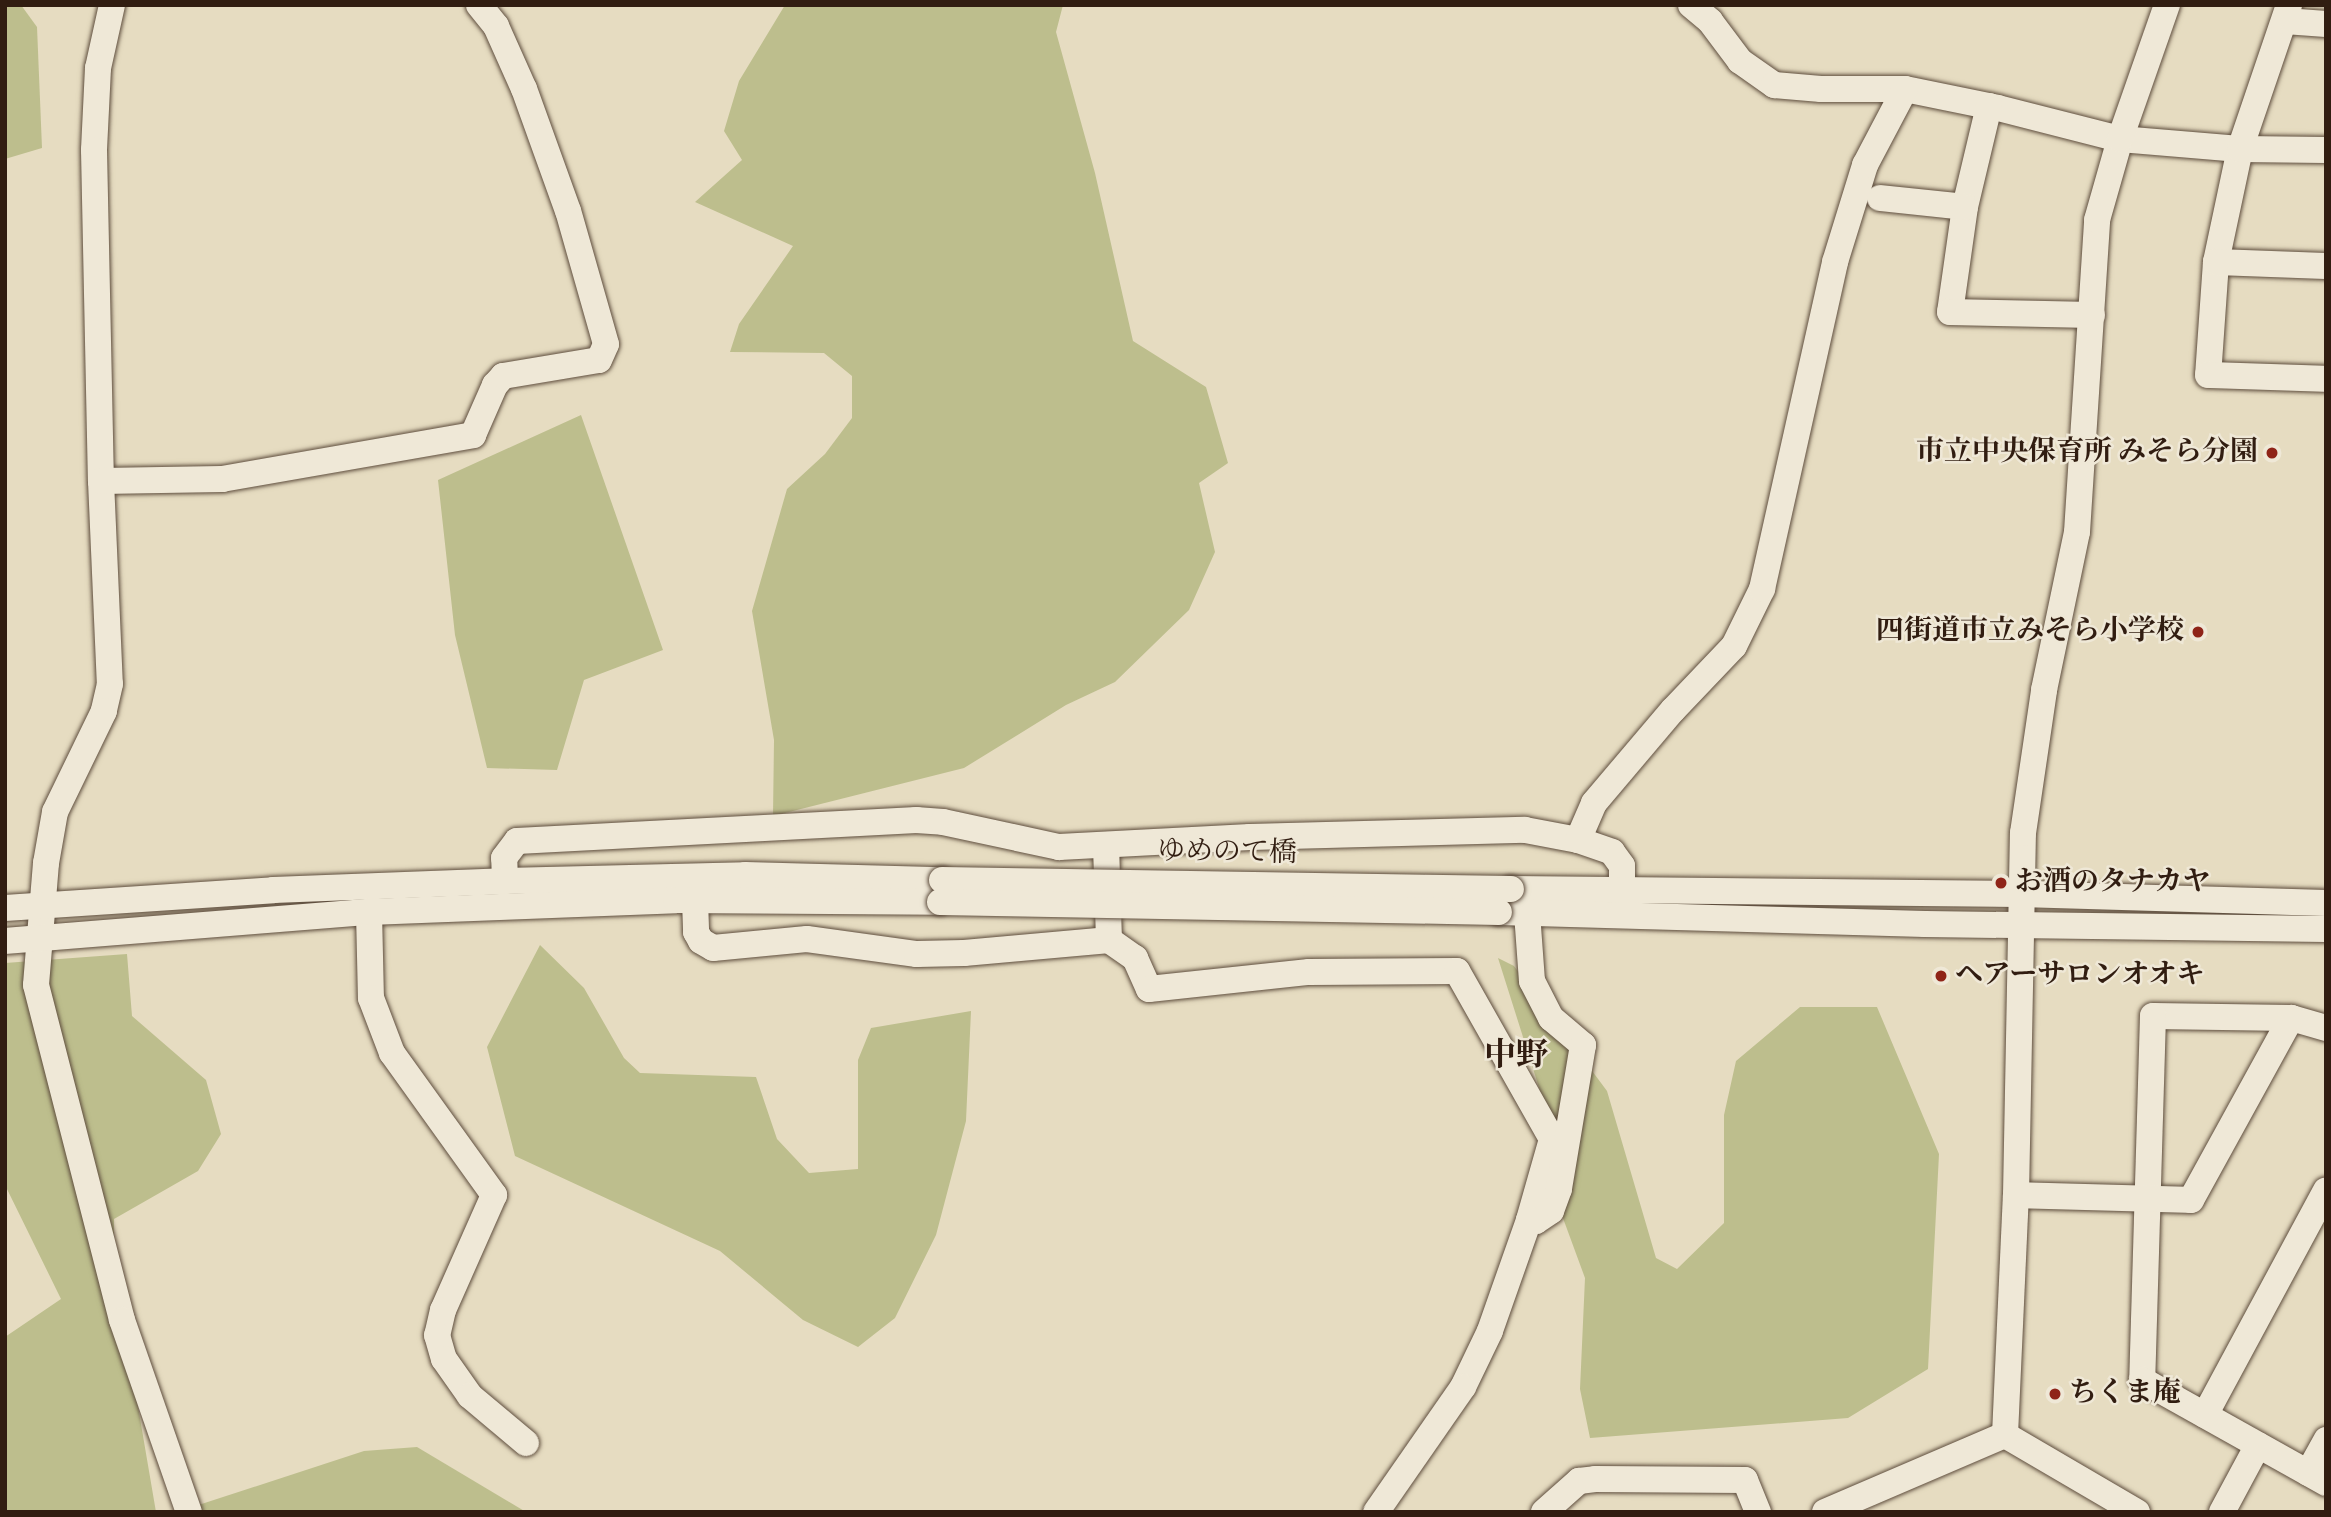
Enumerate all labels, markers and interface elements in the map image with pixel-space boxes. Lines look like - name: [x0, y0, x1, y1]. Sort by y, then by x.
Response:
- place label: 市立中央保育所 みそら分園: [1916, 436, 2258, 470]
- marker: 市立中央保育所 みそら分園: [2264, 445, 2280, 461]
- place label: 四街道市立みそら小学校: [1876, 615, 2184, 649]
- marker: 四街道市立みそら小学校: [2190, 624, 2206, 640]
- street label: ゆめのて橋: [1157, 835, 1297, 871]
- place label: お酒のタナカヤ: [2015, 866, 2211, 900]
- marker: お酒のタナカヤ: [1993, 875, 2009, 891]
- place label: ヘアーサロンオオキ: [1955, 959, 2206, 993]
- marker: ヘアーサロンオオキ: [1933, 968, 1949, 984]
- district label: 中野: [1484, 1038, 1548, 1076]
- place label: ちくま庵: [2069, 1377, 2181, 1411]
- marker: ちくま庵: [2047, 1386, 2063, 1402]

